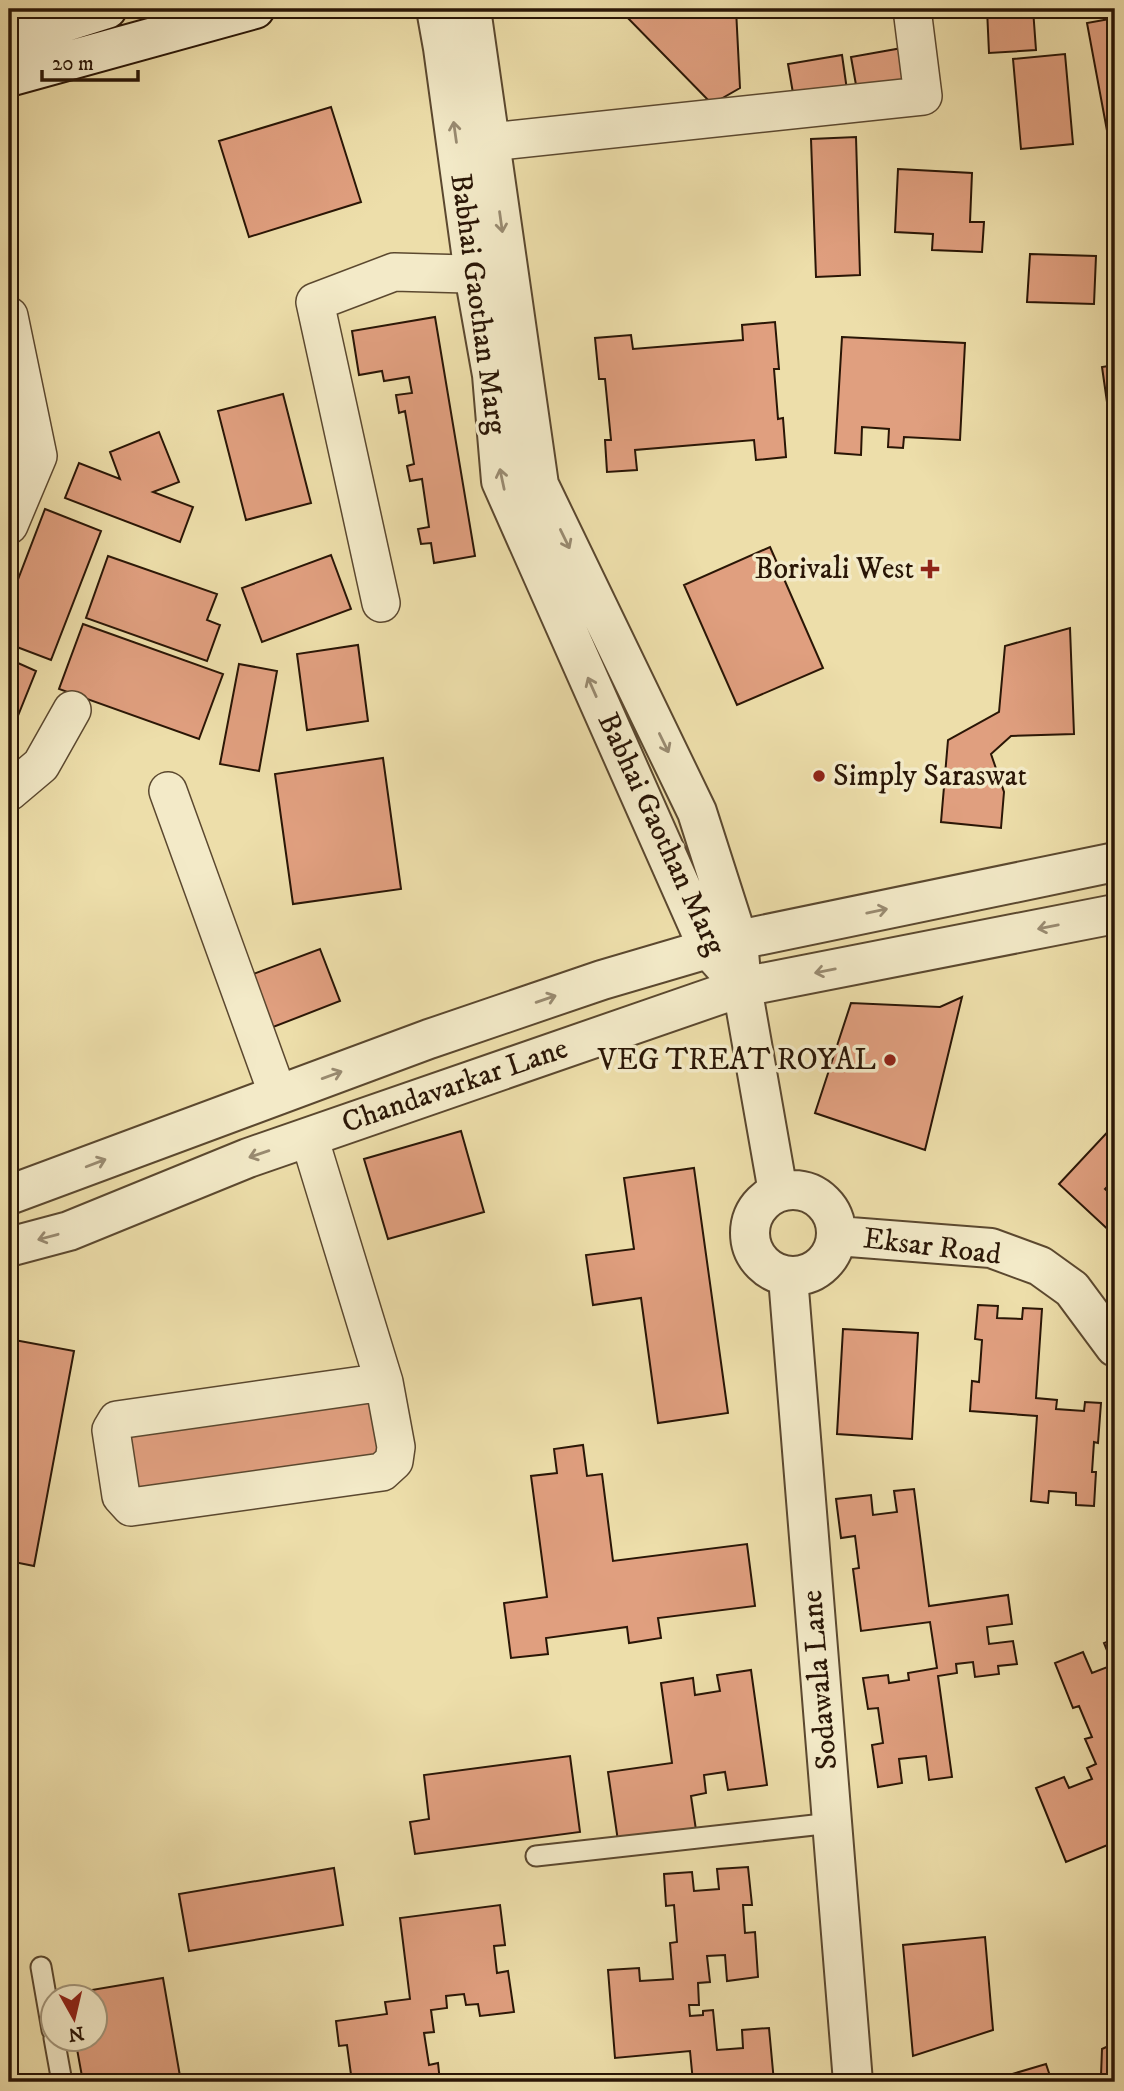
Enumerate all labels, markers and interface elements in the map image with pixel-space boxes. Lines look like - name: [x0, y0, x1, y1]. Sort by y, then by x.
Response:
- scale bar: [42, 38, 138, 82]
- text: 20 m: [52, 51, 94, 77]
- one-way arrow: [448, 121, 461, 144]
- street label: Babhai Gaothan Marg: [441, 171, 515, 437]
- one-way arrow: [495, 210, 508, 233]
- one-way arrow: [495, 468, 508, 490]
- one-way arrow: [559, 528, 572, 549]
- place label: Borivali West: [754, 551, 914, 588]
- marker: Borivali West: [920, 559, 940, 579]
- one-way arrow: [585, 677, 598, 698]
- street label: Babhai Gaothan Marg: [589, 707, 733, 961]
- one-way arrow: [658, 732, 672, 753]
- place label: Simply Saraswat: [833, 758, 1027, 795]
- marker: Simply Saraswat: [811, 768, 827, 784]
- one-way arrow: [865, 904, 888, 918]
- one-way arrow: [1037, 921, 1060, 935]
- one-way arrow: [814, 965, 837, 979]
- one-way arrow: [535, 992, 557, 1004]
- street label: Chandavarkar Lane: [337, 1030, 573, 1142]
- place label: VEG TREAT ROYAL: [597, 1042, 876, 1079]
- marker: VEG TREAT ROYAL: [882, 1052, 898, 1068]
- one-way arrow: [320, 1068, 342, 1080]
- one-way arrow: [249, 1149, 271, 1161]
- one-way arrow: [84, 1156, 106, 1168]
- street label: Eksar Road: [861, 1220, 1003, 1274]
- one-way arrow: [37, 1231, 59, 1244]
- street label: Sodawala Lane: [794, 1589, 846, 1771]
- north arrow: [38, 1982, 108, 2052]
- text: N: [66, 2021, 85, 2046]

